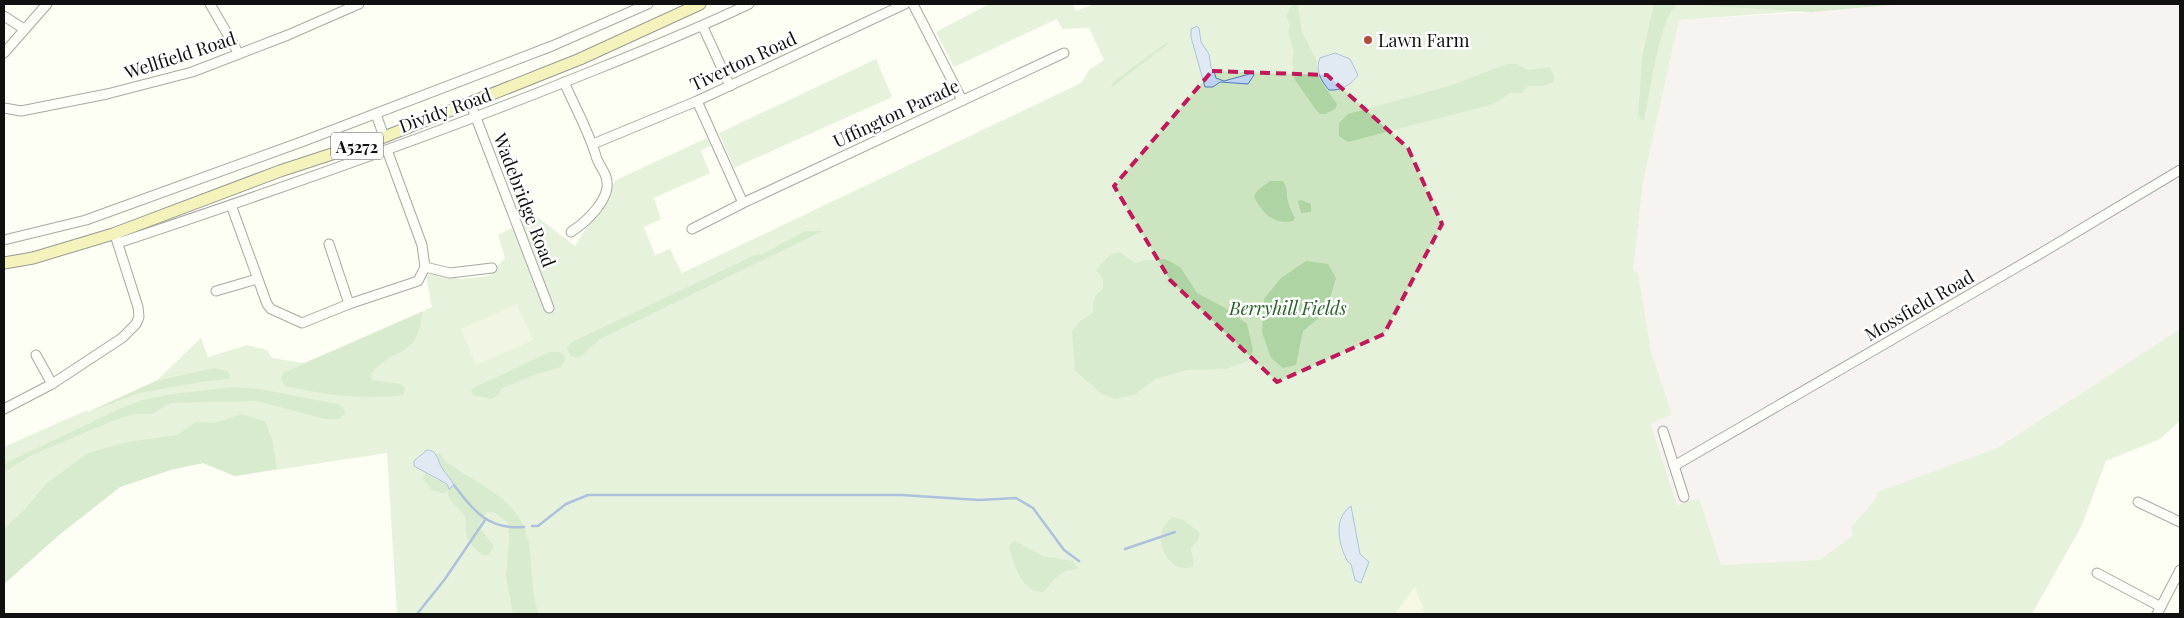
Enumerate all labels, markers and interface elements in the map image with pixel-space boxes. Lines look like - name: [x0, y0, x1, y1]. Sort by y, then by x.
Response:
- street label: Wellfield Road: [120, 26, 239, 85]
- street label: Tiverton Road: [686, 26, 801, 96]
- place label: Lawn Farm: [1378, 28, 1470, 52]
- marker: Lawn Farm: [1362, 34, 1374, 46]
- street label: Uffington Parade: [829, 73, 963, 153]
- street label: Dividy Road: [395, 82, 495, 138]
- street label: Wadebridge Road: [488, 129, 562, 271]
- road number: A5272: [331, 132, 383, 160]
- street label: Mossfield Road: [1860, 264, 1978, 346]
- park label: Berryhill Fields: [1228, 296, 1347, 320]

